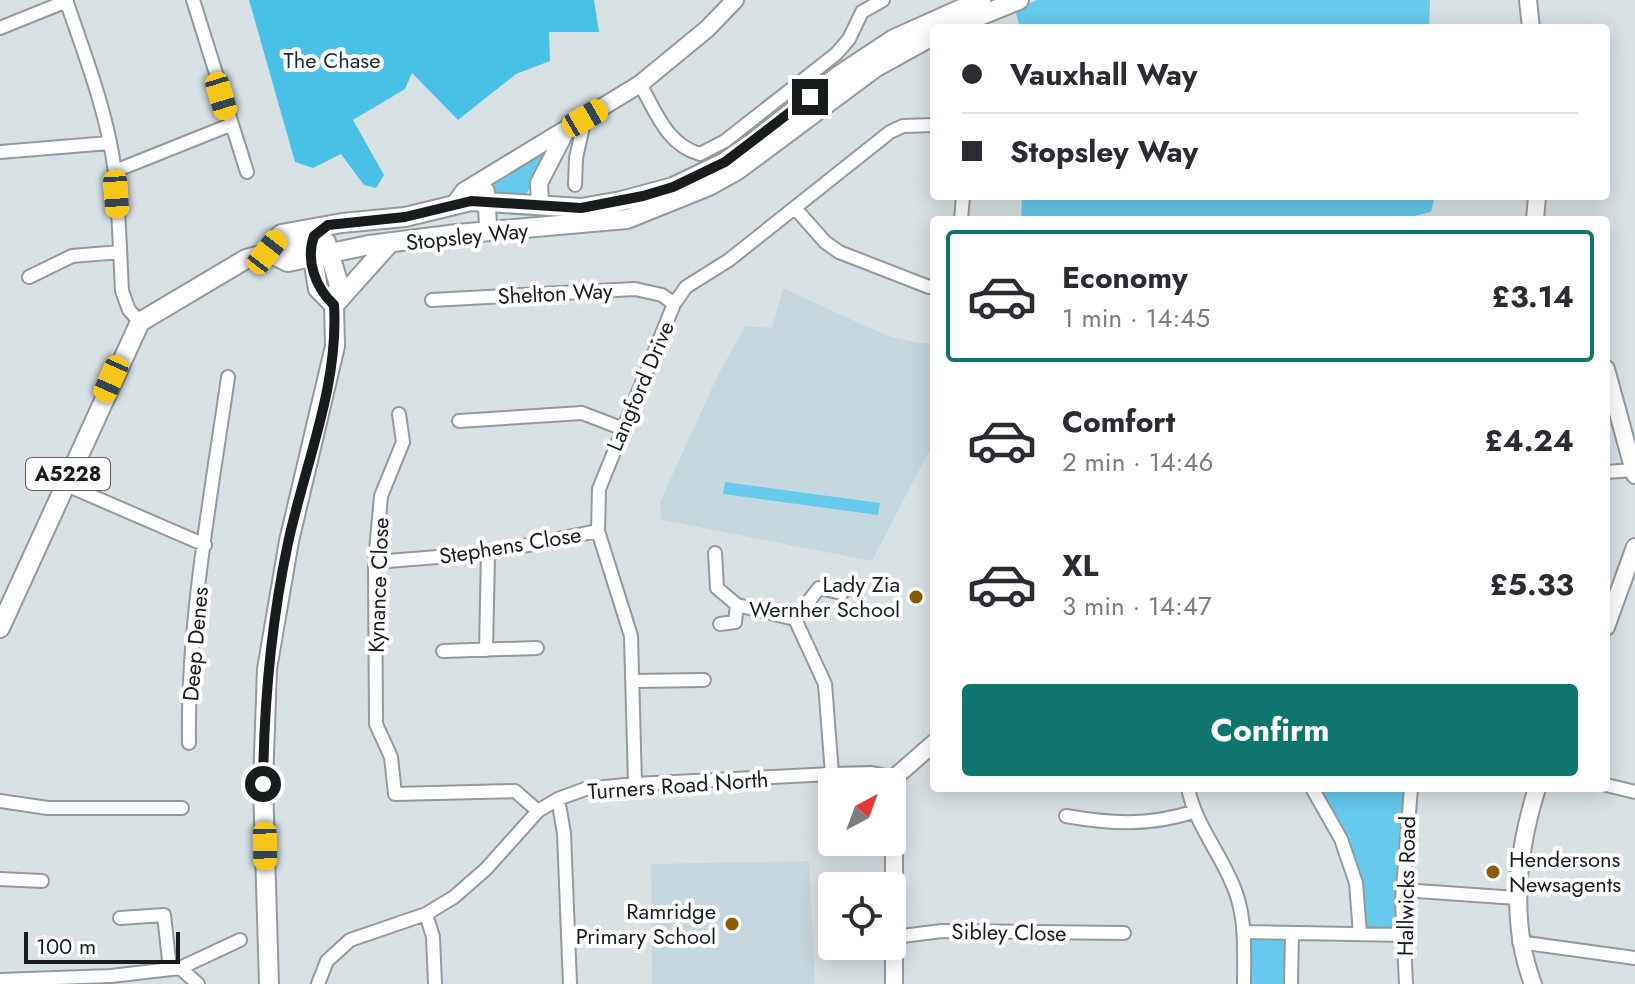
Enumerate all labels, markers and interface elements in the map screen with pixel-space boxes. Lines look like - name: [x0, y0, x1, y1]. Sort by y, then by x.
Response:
- park label: The Chase: [283, 44, 381, 76]
- text: Vauxhall Way: [1010, 53, 1197, 96]
- car: [203, 70, 239, 122]
- route end: [792, 79, 828, 115]
- car: [558, 96, 612, 140]
- text: Stopsley Way: [1010, 130, 1198, 173]
- car: [102, 169, 130, 219]
- street label: Stopsley Way: [404, 214, 530, 258]
- car: [243, 226, 291, 278]
- text: Economy: [1062, 256, 1188, 299]
- icon: car: [966, 260, 1038, 332]
- street label: Shelton Way: [497, 274, 614, 312]
- text: £3.14: [1492, 275, 1574, 318]
- text: 1 min · 14:45: [1062, 299, 1210, 337]
- street label: Langford Drive: [598, 316, 682, 456]
- car: [90, 352, 132, 406]
- text: Comfort: [1062, 400, 1175, 443]
- icon: car: [966, 404, 1038, 476]
- text: £4.24: [1484, 419, 1574, 462]
- text: 2 min · 14:46: [1062, 443, 1213, 481]
- road number: A5228: [26, 458, 110, 490]
- street label: Kynance Close: [360, 517, 396, 653]
- street label: Stephens Close: [437, 518, 583, 572]
- text: XL: [1062, 544, 1098, 587]
- icon: car: [966, 548, 1038, 620]
- text: £5.33: [1489, 563, 1574, 606]
- place label: Lady Zia Wernher School: [749, 568, 900, 625]
- street label: Deep Denes: [174, 585, 216, 703]
- text: 3 min · 14:47: [1062, 587, 1212, 625]
- marker: Lady Zia Wernher School: [907, 588, 925, 606]
- button: Confirm: [962, 684, 1578, 776]
- street label: Turners Road North: [587, 763, 769, 807]
- route start: [245, 766, 281, 802]
- north arrow: [818, 768, 906, 856]
- map controls: [818, 768, 906, 960]
- street label: Hallwicks Road: [1389, 816, 1423, 956]
- car: [253, 822, 277, 870]
- place label: Hendersons Newsagents: [1509, 843, 1621, 900]
- marker: Hendersons Newsagents: [1484, 863, 1502, 881]
- button: locate: [818, 872, 906, 960]
- place label: Ramridge Primary School: [576, 895, 716, 952]
- marker: Ramridge Primary School: [723, 915, 741, 933]
- street label: Sibley Close: [951, 915, 1067, 949]
- scale bar: [24, 928, 180, 964]
- text: 100 m: [36, 930, 96, 962]

